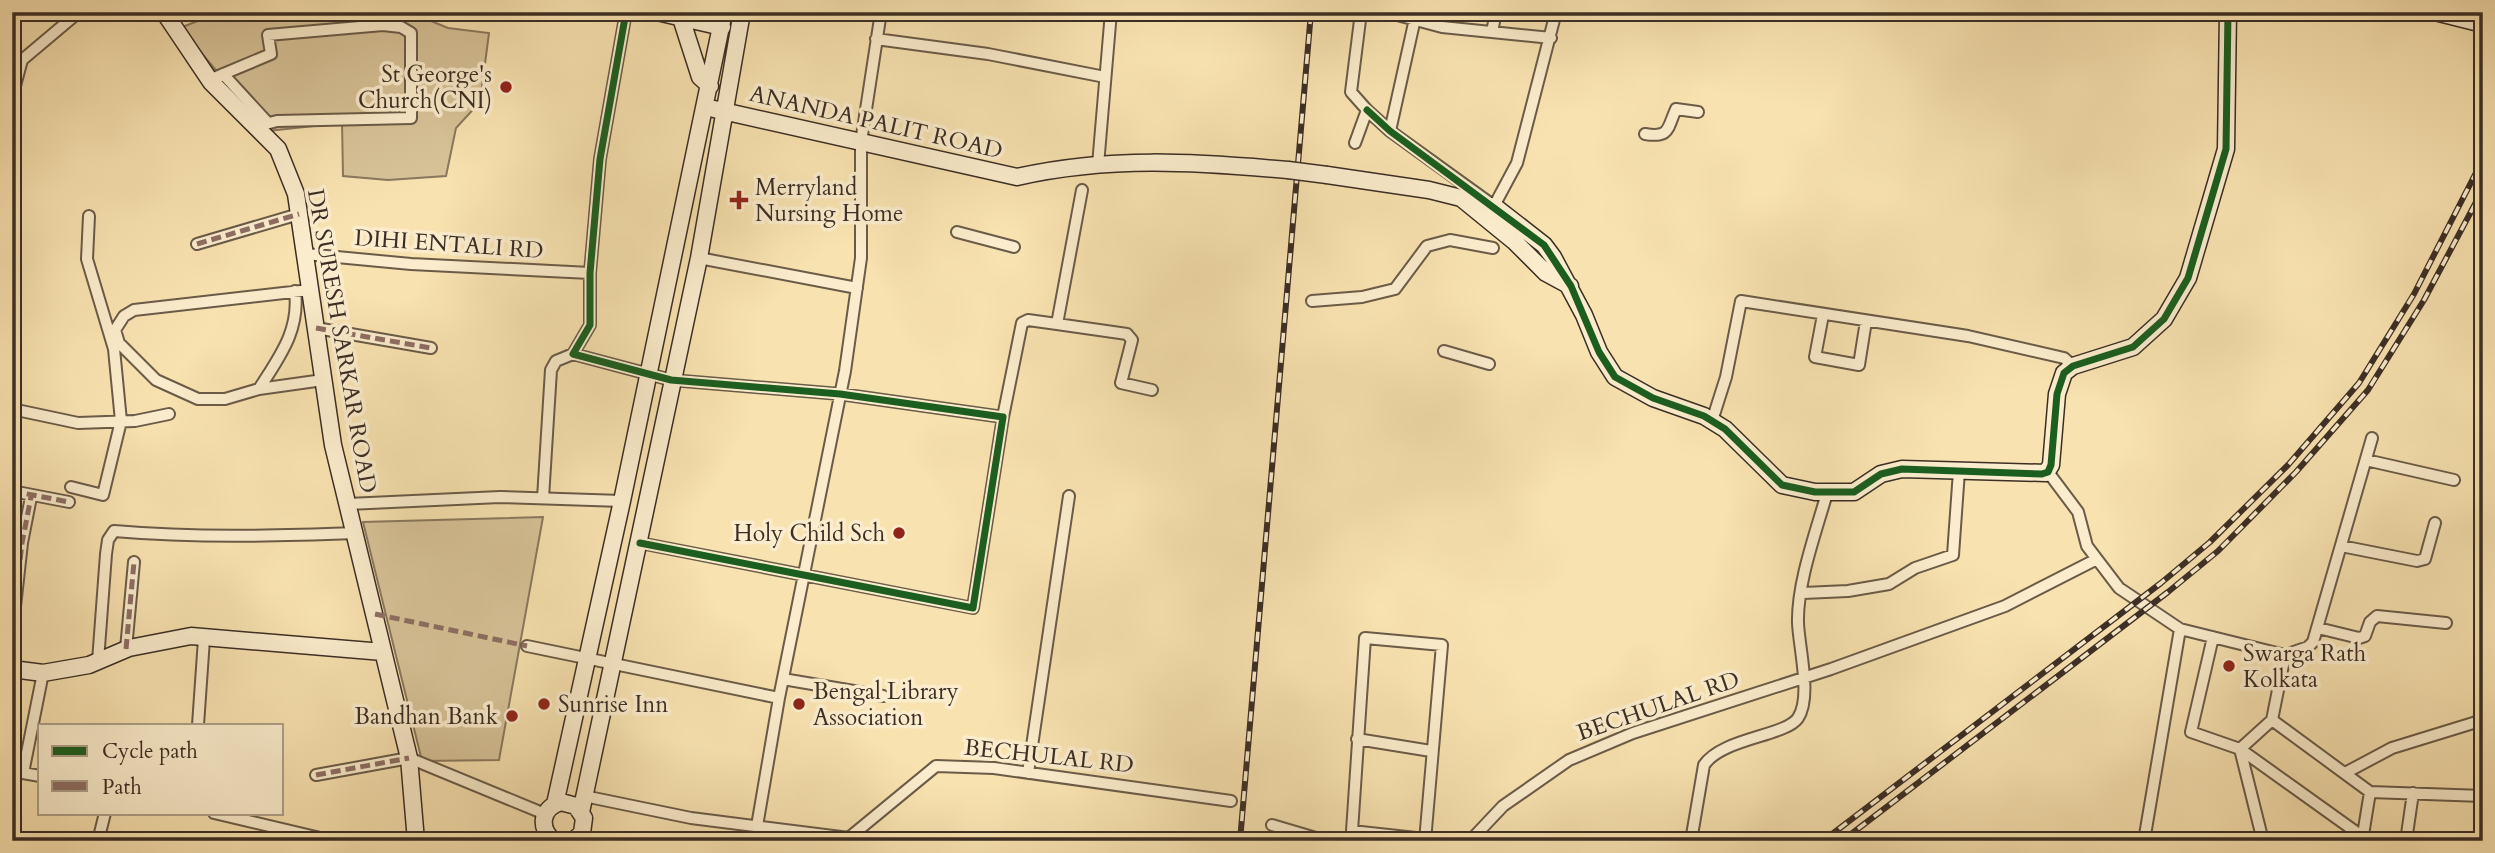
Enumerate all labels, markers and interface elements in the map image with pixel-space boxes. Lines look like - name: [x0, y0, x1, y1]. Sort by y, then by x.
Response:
- place label: St George's Church(CNI): [358, 59, 492, 116]
- street label: ANANDA PALIT ROAD: [746, 78, 1006, 166]
- marker: St George's Church(CNI): [498, 79, 514, 95]
- place label: Merryland Nursing Home: [755, 172, 904, 229]
- street label: DR SURESH SARKAR ROAD: [300, 186, 384, 496]
- marker: Merryland Nursing Home: [729, 190, 749, 210]
- street label: DIHI ENTALI RD: [353, 222, 545, 266]
- place label: Holy Child Sch: [734, 518, 885, 549]
- marker: Holy Child Sch: [891, 525, 907, 541]
- place label: Swarga Rath Kolkata: [2243, 638, 2366, 695]
- marker: Swarga Rath Kolkata: [2221, 658, 2237, 674]
- street label: BECHULAL RD: [1572, 664, 1744, 748]
- place label: Bengal Library Association: [813, 676, 959, 733]
- place label: Sunrise Inn: [558, 689, 668, 720]
- marker: Sunrise Inn: [536, 696, 552, 712]
- marker: Bengal Library Association: [791, 696, 807, 712]
- place label: Bandhan Bank: [354, 701, 499, 732]
- marker: Bandhan Bank: [504, 708, 520, 724]
- legend: [38, 724, 284, 814]
- street label: BECHULAL RD: [963, 732, 1135, 780]
- text: Cycle path: [102, 737, 198, 766]
- text: Path: [102, 773, 142, 802]

